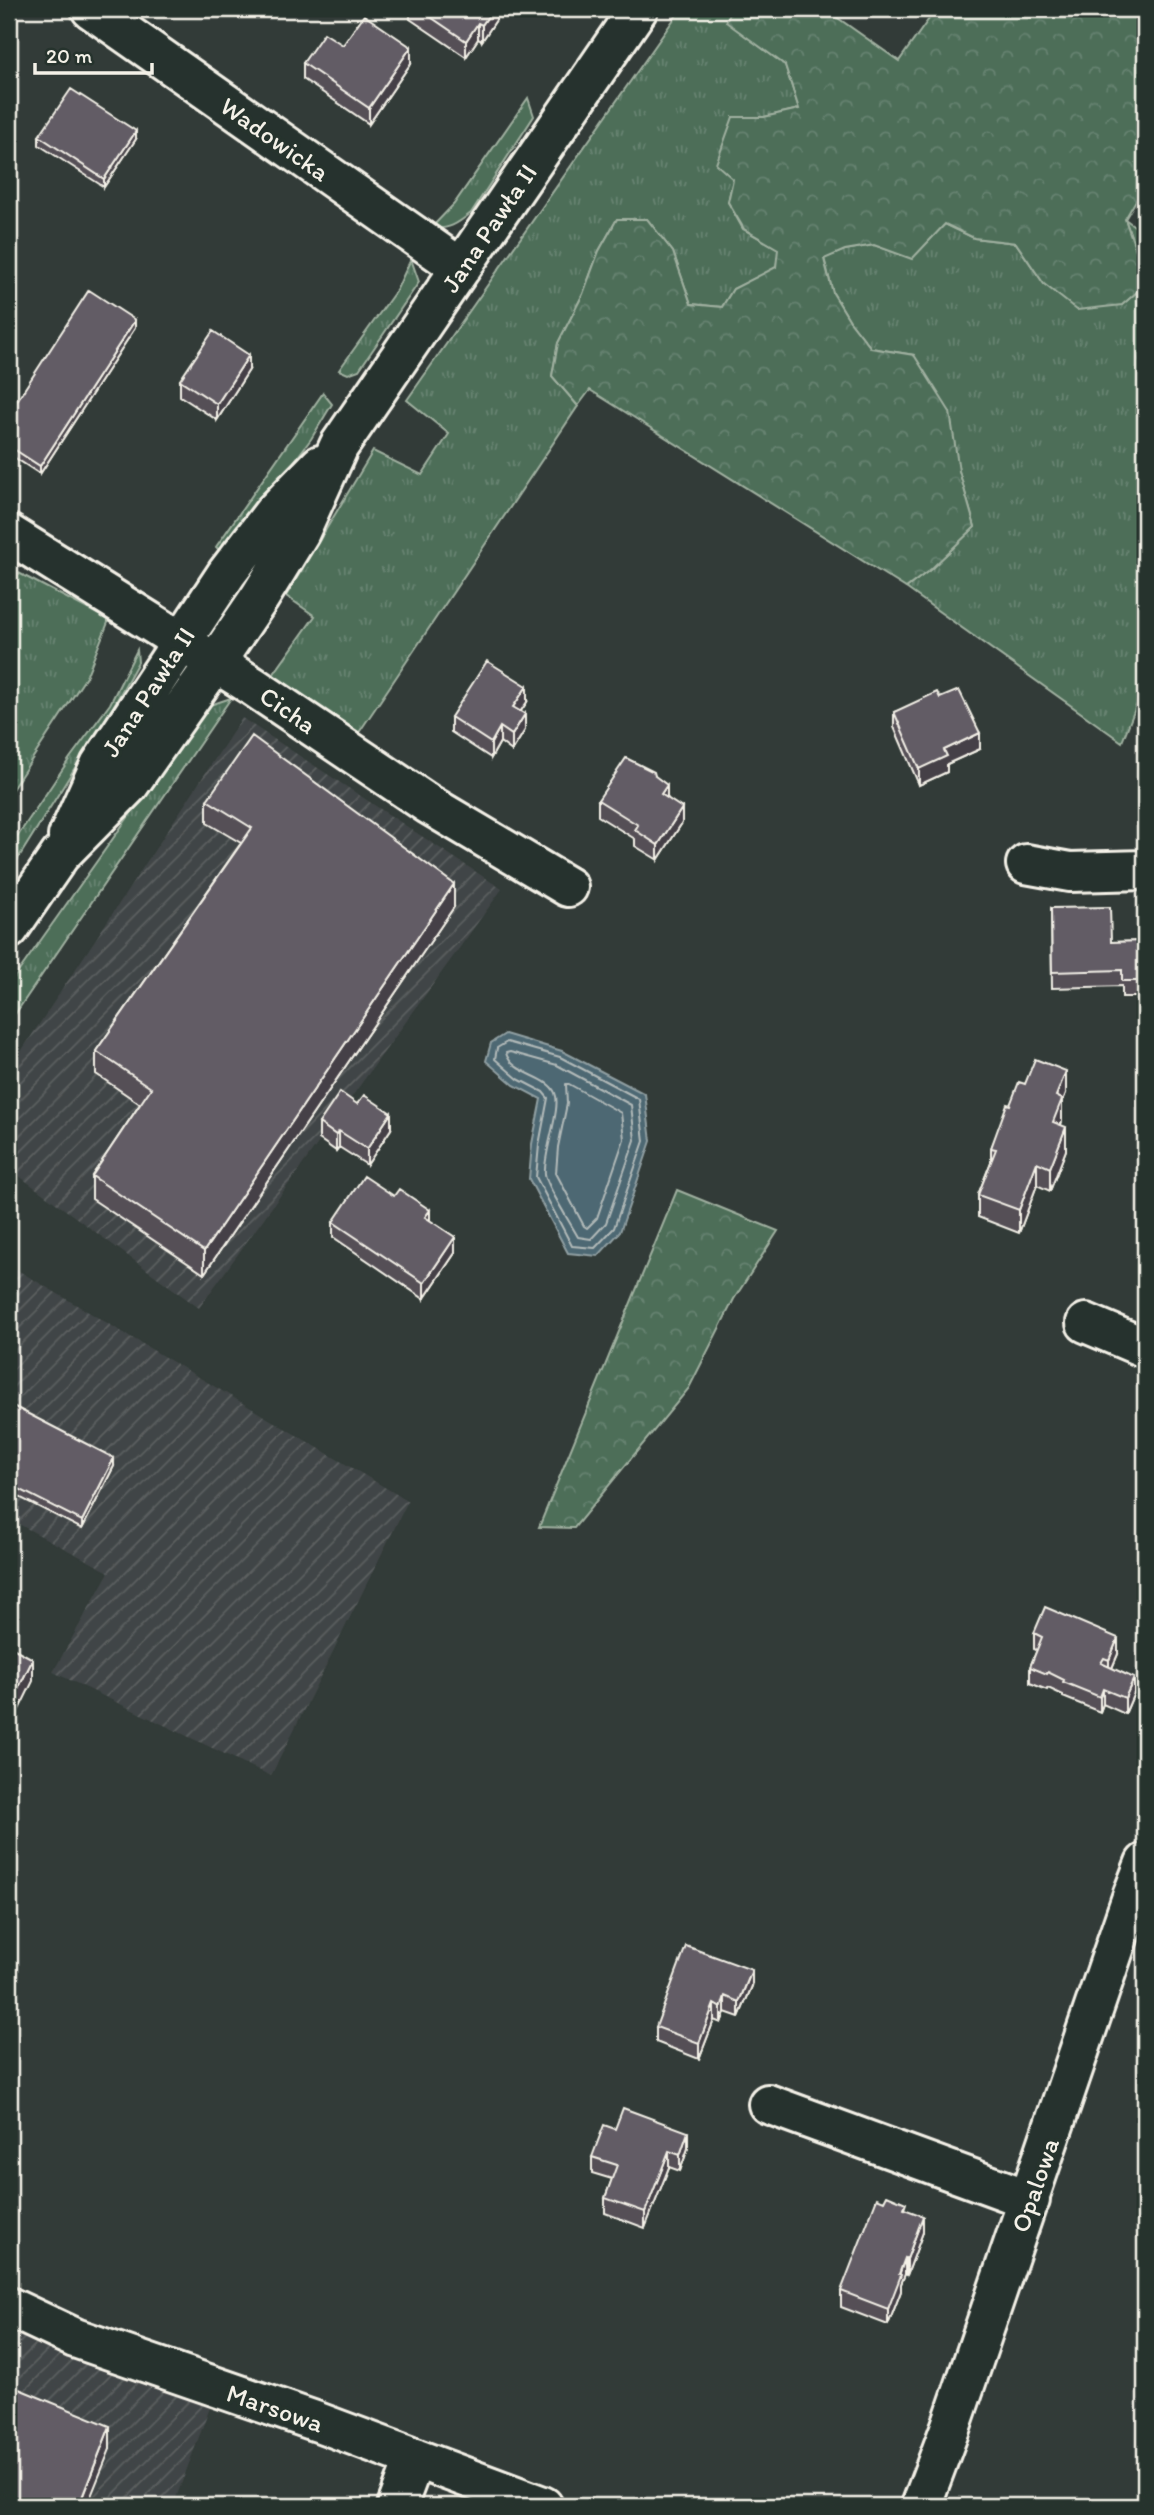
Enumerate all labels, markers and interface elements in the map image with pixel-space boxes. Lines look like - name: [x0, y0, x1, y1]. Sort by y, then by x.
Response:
- scale bar: [35, 32, 152, 76]
- text: 20 m: [46, 43, 93, 68]
- street label: Wadowicka: [214, 90, 336, 188]
- street label: Jana Pawła II: [434, 158, 544, 298]
- street label: Jana Pawła II: [94, 621, 202, 763]
- street label: Cicha: [254, 679, 323, 741]
- street label: Opalowa: [1004, 2133, 1066, 2237]
- street label: Marsowa: [222, 2377, 328, 2440]

